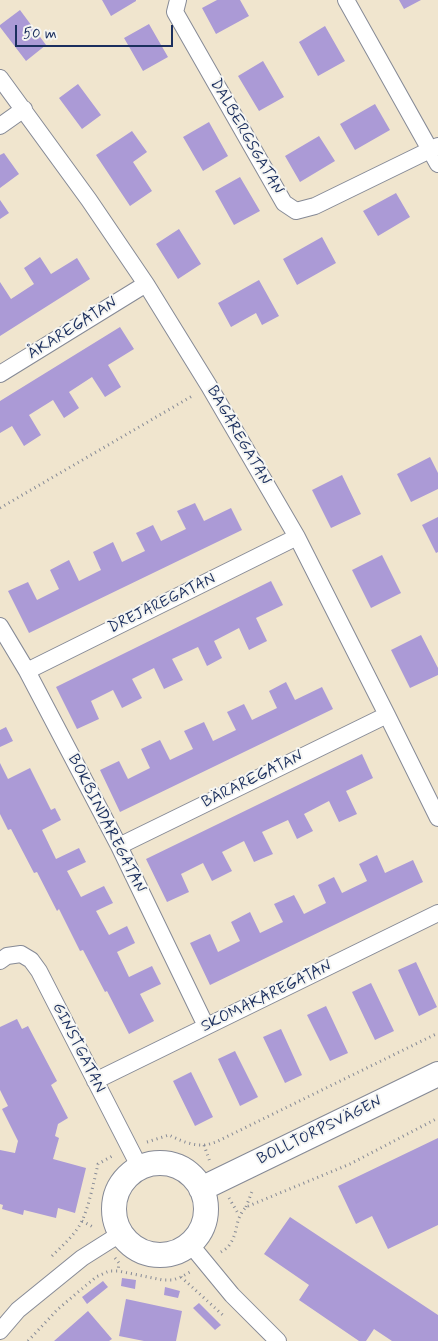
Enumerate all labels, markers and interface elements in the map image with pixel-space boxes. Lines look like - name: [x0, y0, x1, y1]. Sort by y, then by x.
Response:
- scale bar: [18, 15, 175, 47]
- text: 50 m: [23, 24, 57, 44]
- street label: DALBERGSGATAN: [205, 76, 287, 198]
- street label: ÅKAREGATAN: [24, 294, 122, 364]
- street label: BAGAREGATAN: [202, 383, 274, 489]
- street label: DREJAREGATAN: [105, 570, 219, 638]
- street label: BÄRAREGATAN: [199, 747, 307, 813]
- street label: BOKBINDAREGATAN: [63, 751, 149, 897]
- street label: SKOMAKAREGATAN: [198, 957, 336, 1037]
- street label: GINSTGATAN: [47, 1000, 109, 1096]
- street label: BOLLTORPSVÄGEN: [254, 1092, 386, 1170]

